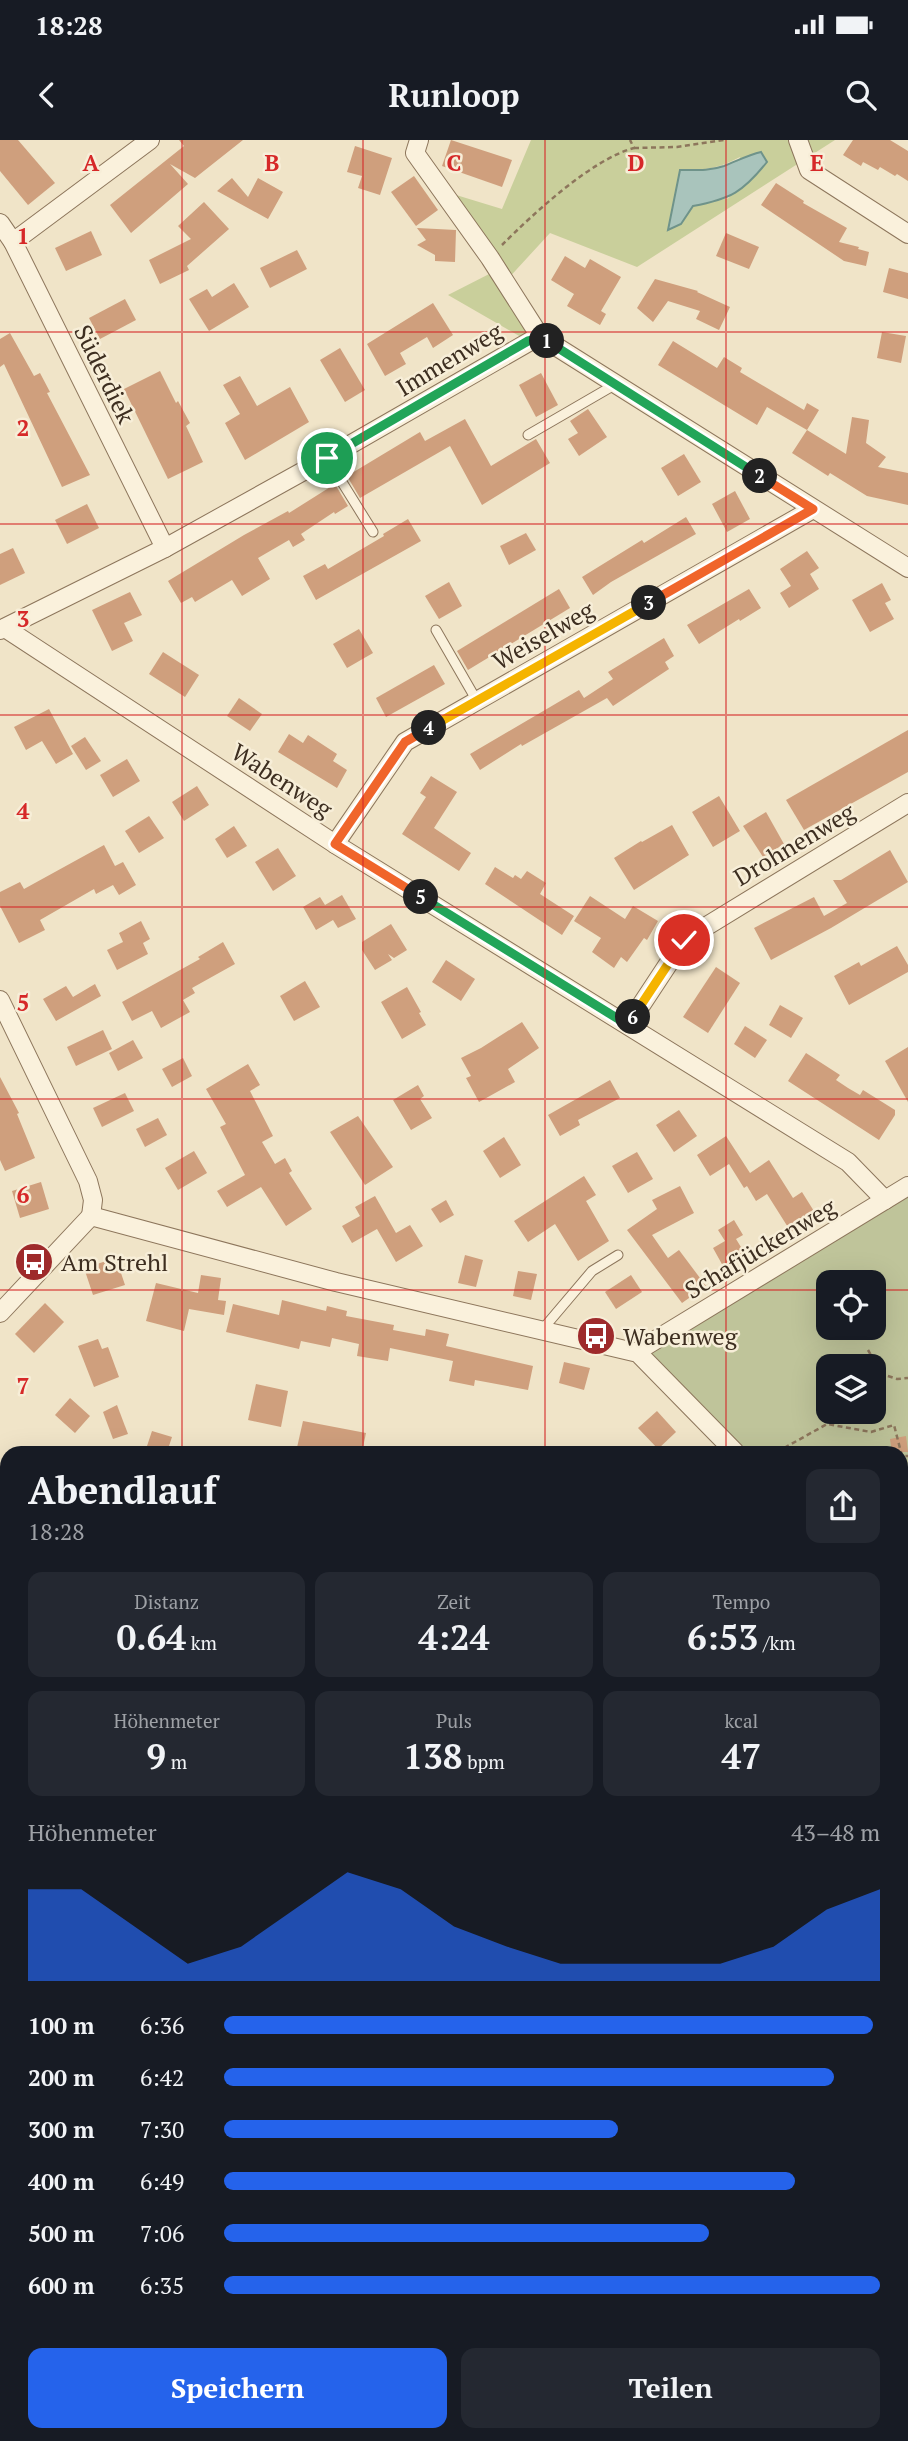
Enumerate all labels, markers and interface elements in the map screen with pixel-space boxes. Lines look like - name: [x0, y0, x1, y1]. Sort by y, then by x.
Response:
- text: 18:28: [35, 8, 103, 42]
- text: Runloop: [389, 74, 519, 116]
- icon: back: [28, 76, 66, 114]
- icon: search: [842, 76, 880, 114]
- text: A: [83, 147, 100, 178]
- text: B: [265, 147, 280, 178]
- text: C: [447, 147, 462, 178]
- text: D: [628, 147, 645, 178]
- text: E: [810, 147, 824, 178]
- text: 1: [17, 220, 30, 251]
- street label: Immenweg: [390, 315, 508, 403]
- street label: Süderdiek: [67, 319, 143, 429]
- pin: 1: [530, 324, 564, 358]
- text: 1: [541, 328, 552, 353]
- text: 2: [17, 412, 30, 443]
- pin: [297, 428, 357, 488]
- icon: arrive: [308, 439, 346, 477]
- pin: 2: [742, 458, 778, 494]
- text: 2: [754, 463, 765, 488]
- pin: 3: [632, 586, 666, 620]
- text: 3: [643, 590, 654, 615]
- street label: Weiselweg: [487, 593, 600, 677]
- text: 3: [17, 603, 30, 634]
- pin: 4: [412, 710, 446, 746]
- text: 4: [423, 715, 434, 740]
- street label: Wabenweg: [225, 735, 339, 825]
- text: 4: [17, 795, 30, 826]
- street label: Drohnenweg: [727, 795, 861, 893]
- pin: 5: [404, 880, 438, 914]
- text: 5: [415, 884, 426, 909]
- pin: [654, 910, 714, 970]
- icon: check: [665, 921, 703, 959]
- text: 5: [17, 987, 30, 1018]
- pin: 6: [616, 1000, 650, 1034]
- text: 6: [627, 1004, 638, 1029]
- text: 6: [17, 1179, 30, 1210]
- street label: Schafjückenweg: [679, 1190, 842, 1306]
- bus stop icon: Am Strehl: [13, 1241, 55, 1283]
- place label: Am Strehl: [61, 1246, 168, 1278]
- map controls: [816, 1270, 886, 1424]
- button: locate: [816, 1270, 886, 1340]
- bus stop icon: Wabenweg: [575, 1315, 617, 1357]
- place label: Wabenweg: [623, 1320, 738, 1352]
- button: layers: [816, 1354, 886, 1424]
- text: 7: [17, 1370, 30, 1401]
- text: Abendlauf: [28, 1465, 217, 1515]
- button: share: [806, 1469, 880, 1543]
- text: 18:28: [28, 1516, 85, 1547]
- text: Distanz: [134, 1589, 199, 1614]
- text: Zeit: [437, 1589, 471, 1614]
- text: Tempo: [712, 1589, 770, 1614]
- text: 0.64: [116, 1614, 186, 1660]
- text: 4:24: [418, 1614, 490, 1660]
- text: 6:53: [687, 1614, 758, 1660]
- text: km: [186, 1630, 217, 1655]
- text: /km: [758, 1630, 796, 1655]
- text: Höhenmeter: [114, 1708, 220, 1733]
- text: Puls: [436, 1708, 472, 1733]
- text: kcal: [724, 1708, 758, 1733]
- text: 9: [146, 1733, 166, 1779]
- text: 138: [403, 1733, 463, 1779]
- text: 47: [722, 1733, 761, 1779]
- text: m: [166, 1749, 187, 1774]
- text: bpm: [463, 1749, 505, 1774]
- text: Höhenmeter: [28, 1817, 157, 1848]
- text: 43–48 m: [791, 1817, 880, 1848]
- text: 100 m: [28, 2010, 94, 2041]
- text: 6:36: [140, 2010, 184, 2041]
- text: 200 m: [28, 2062, 94, 2093]
- text: 6:42: [140, 2062, 184, 2093]
- text: 300 m: [28, 2114, 94, 2145]
- text: 7:30: [140, 2114, 184, 2145]
- text: 400 m: [28, 2166, 94, 2197]
- text: 6:49: [140, 2166, 184, 2197]
- text: 500 m: [28, 2218, 94, 2249]
- text: 7:06: [140, 2218, 184, 2249]
- text: 600 m: [28, 2270, 94, 2301]
- text: 6:35: [140, 2270, 184, 2301]
- button: Speichern: [28, 2348, 447, 2428]
- button: Teilen: [461, 2348, 880, 2428]

